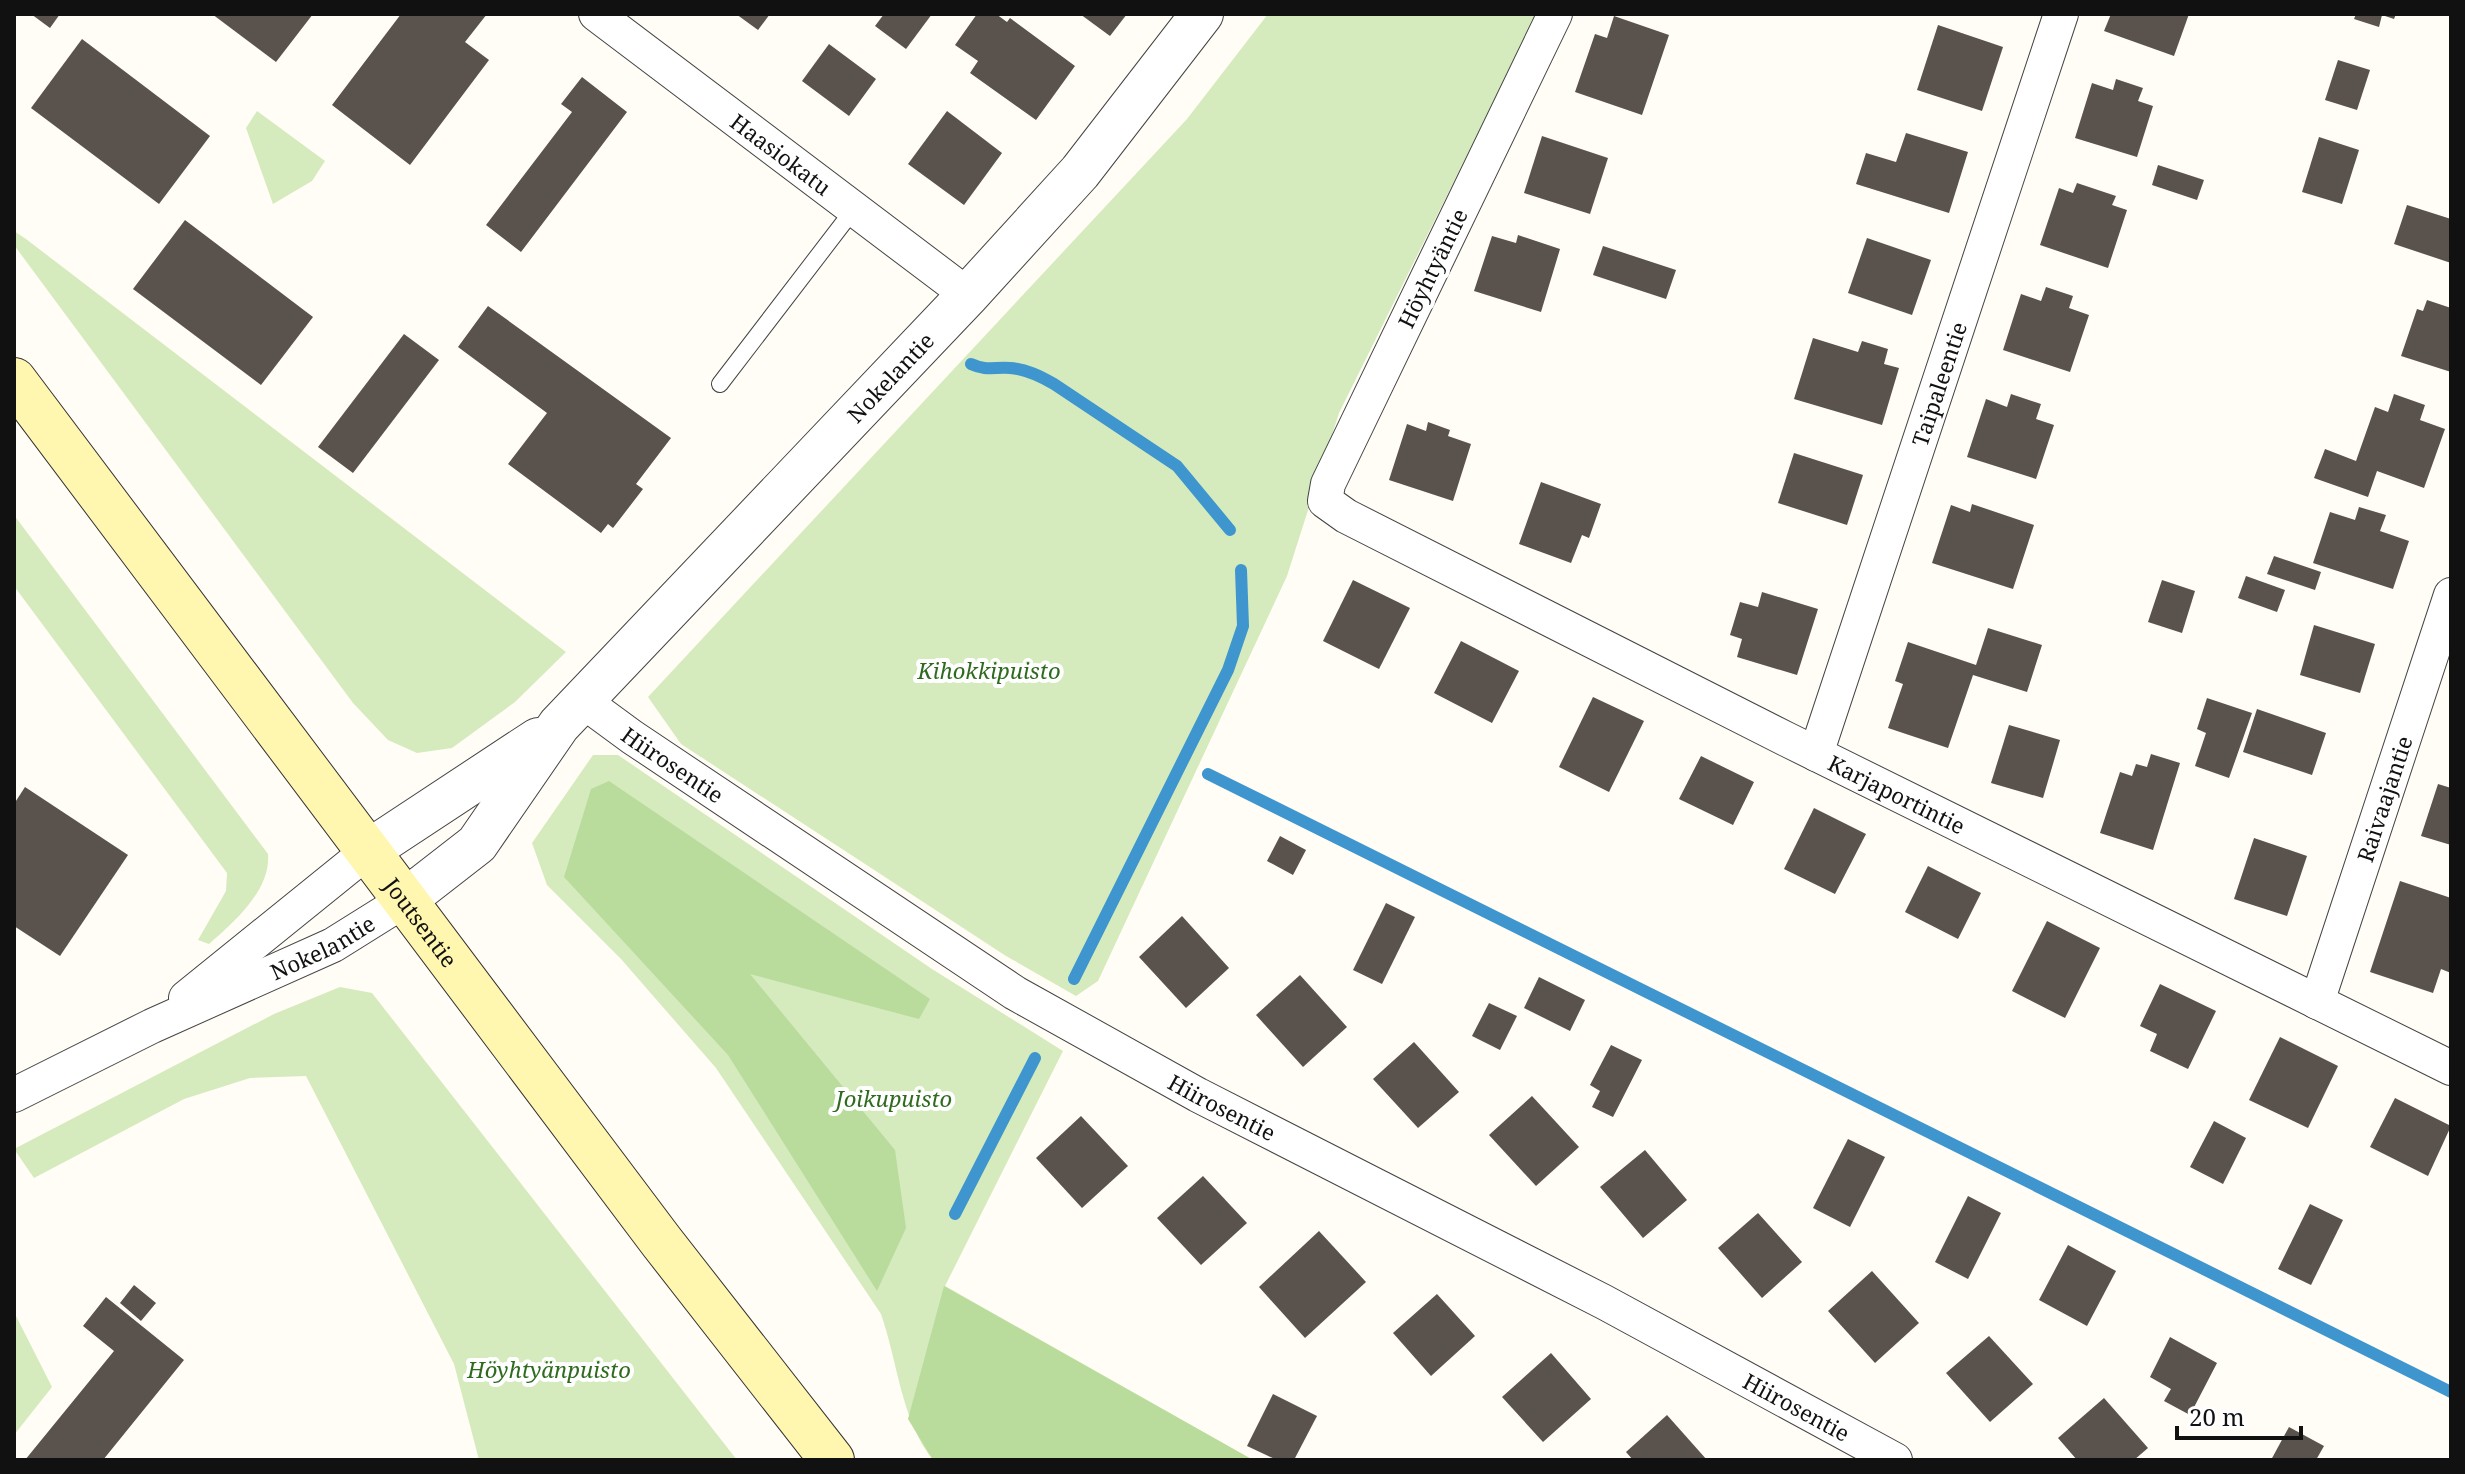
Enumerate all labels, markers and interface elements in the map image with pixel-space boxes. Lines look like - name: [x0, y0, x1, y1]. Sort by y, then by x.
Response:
- street label: Haasiokatu: [725, 106, 838, 202]
- street label: Höyhtyäntie: [1390, 203, 1474, 333]
- street label: Taipaleentie: [1904, 318, 1973, 450]
- street label: Nokelantie: [840, 325, 940, 429]
- park label: Kihokkipuisto: [916, 655, 1061, 685]
- street label: Hiirosentie: [616, 719, 730, 809]
- street label: Raivaajantie: [2349, 732, 2419, 866]
- street label: Karjaportintie: [1823, 747, 1970, 840]
- street label: Joutsentie: [377, 870, 465, 973]
- street label: Nokelantie: [265, 908, 380, 986]
- street label: Hiirosentie: [1163, 1067, 1281, 1147]
- park label: Joikupuisto: [832, 1083, 952, 1113]
- park label: Höyhtyänpuisto: [466, 1354, 631, 1384]
- street label: Hiirosentie: [1738, 1366, 1855, 1448]
- scale bar: [2177, 1390, 2301, 1440]
- text: 20 m: [2189, 1400, 2245, 1433]

